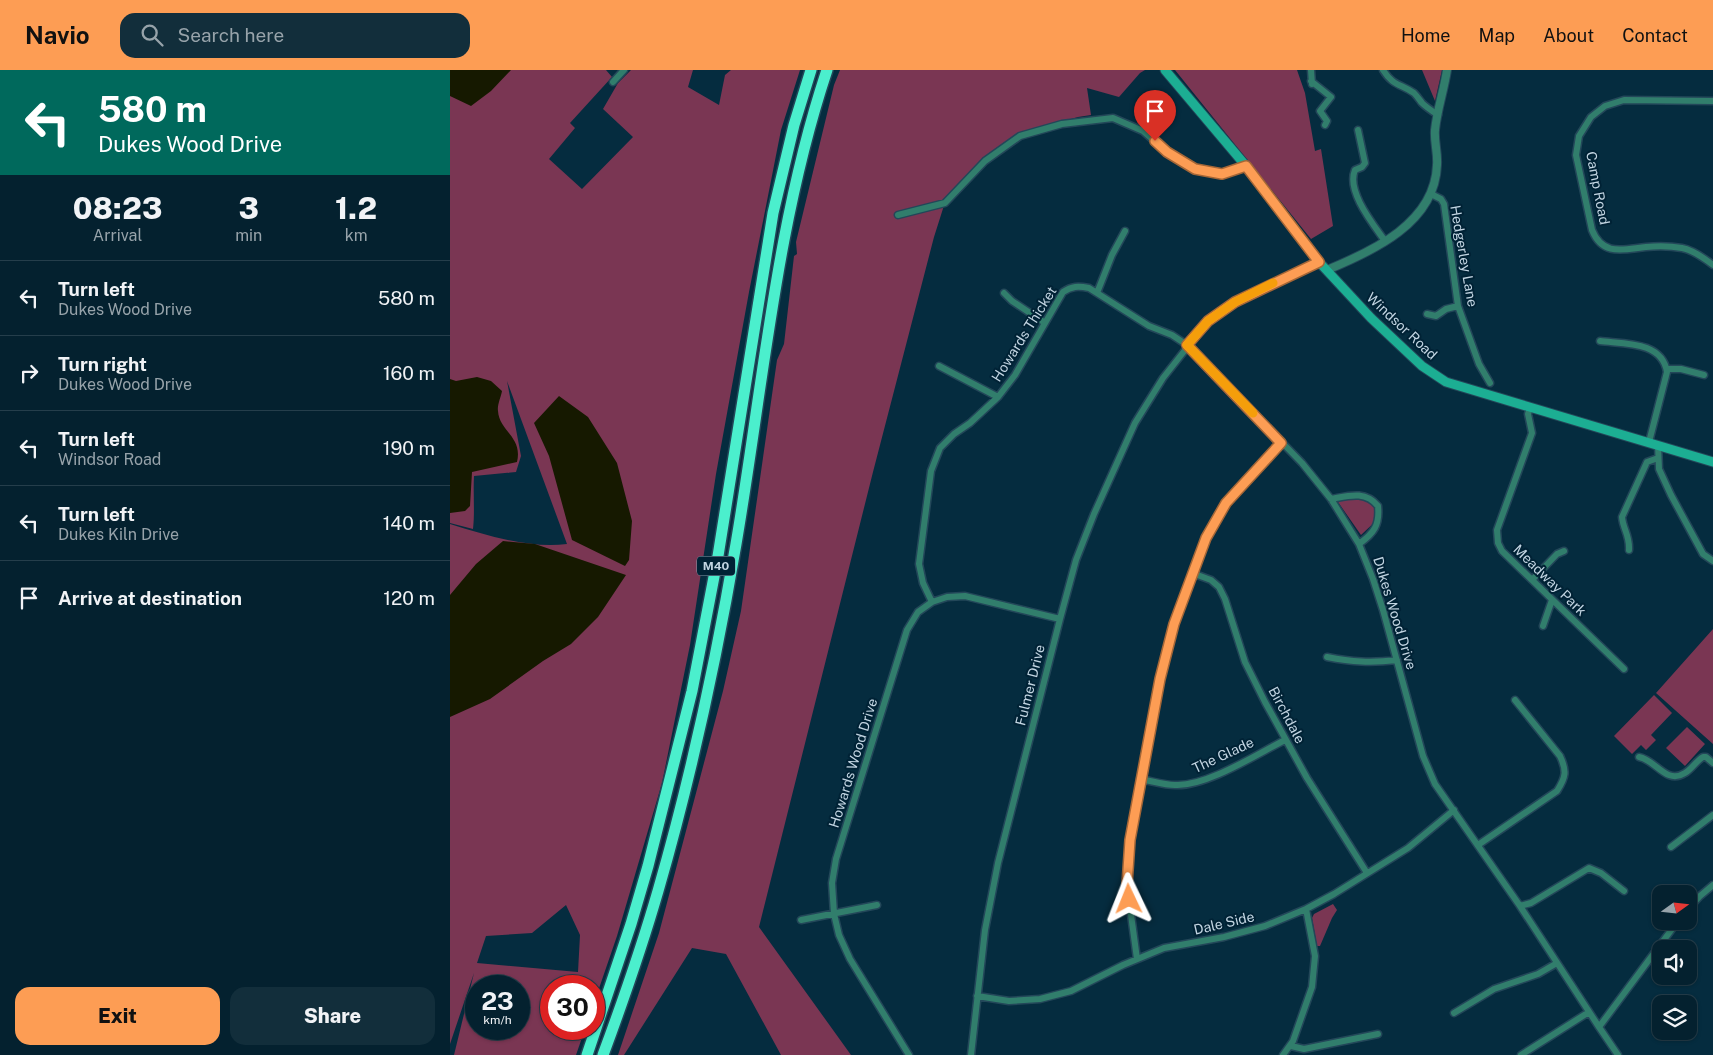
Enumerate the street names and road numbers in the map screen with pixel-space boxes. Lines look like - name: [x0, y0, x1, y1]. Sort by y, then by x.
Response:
- street label: Camp Road: [1583, 150, 1613, 226]
- street label: Hedgerley Lane: [1447, 204, 1481, 308]
- street label: Howards Thicket: [988, 284, 1060, 384]
- street label: Windsor Road: [1363, 289, 1441, 363]
- street label: Meadway Park: [1510, 541, 1590, 619]
- street label: Dukes Wood Drive: [1370, 555, 1420, 671]
- road number: M40: [697, 556, 735, 576]
- street label: Fulmer Drive: [1012, 643, 1048, 727]
- street label: Birchdale: [1265, 684, 1309, 746]
- street label: Howards Wood Drive: [826, 696, 880, 830]
- street label: The Glade: [1190, 734, 1256, 776]
- street label: Dale Side: [1192, 908, 1256, 938]

